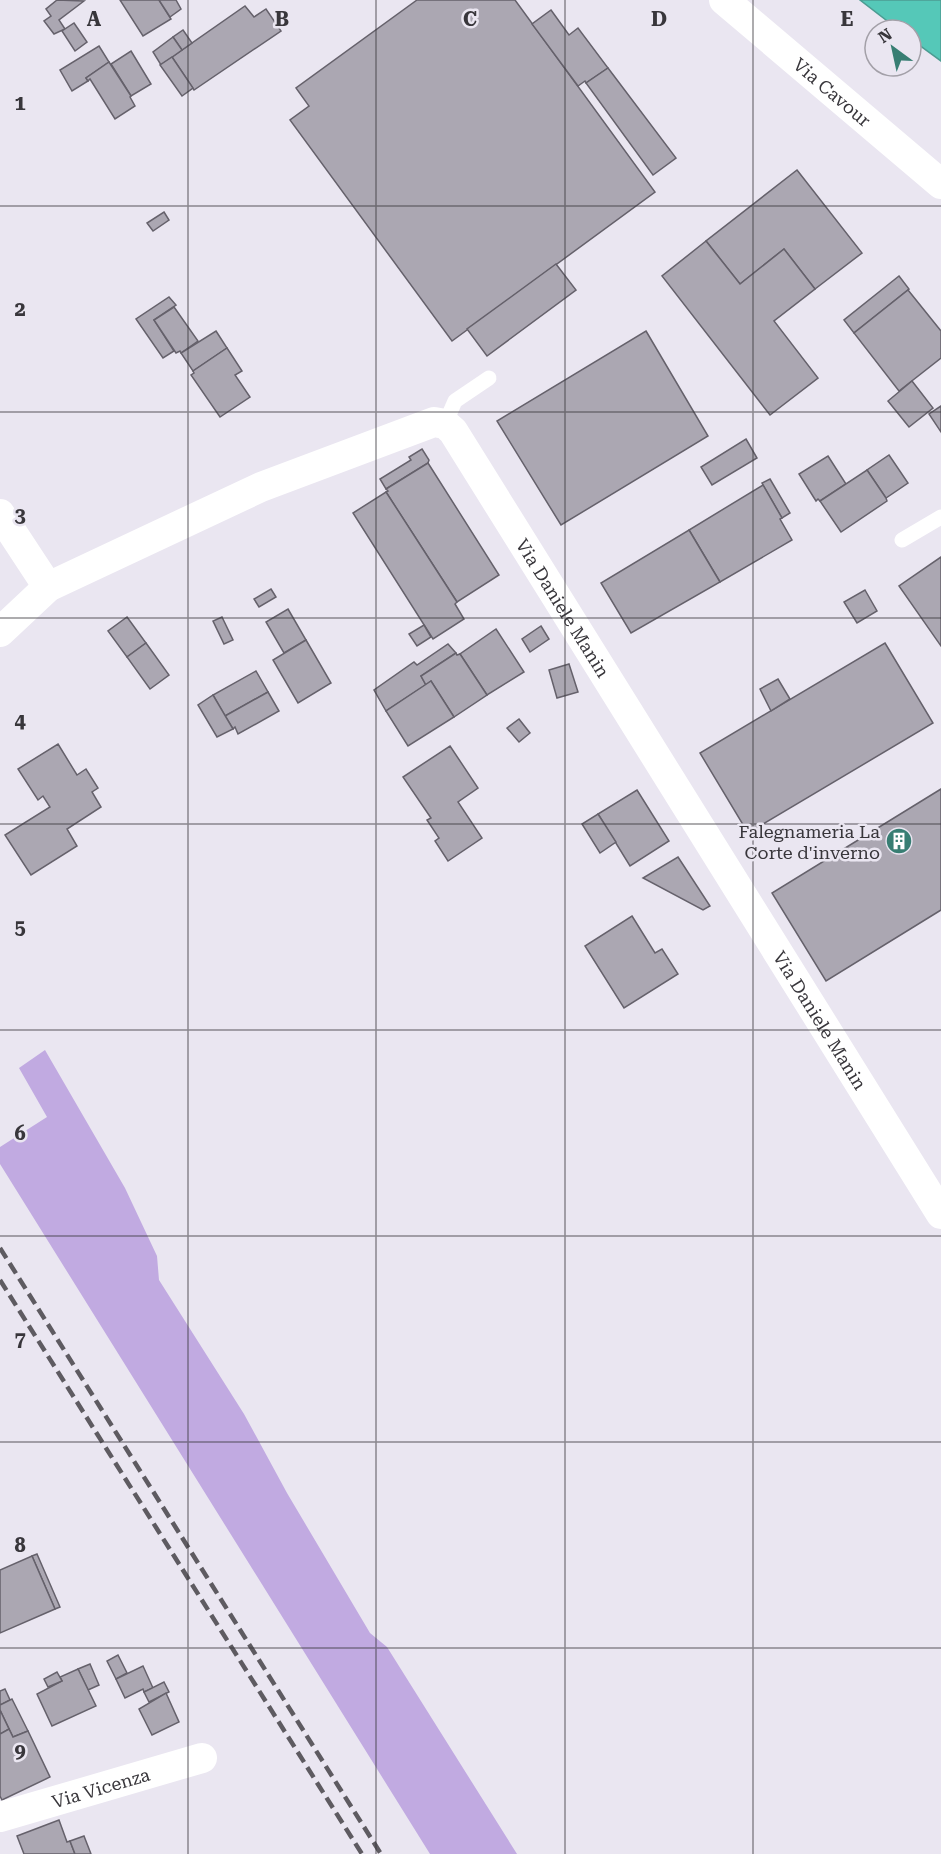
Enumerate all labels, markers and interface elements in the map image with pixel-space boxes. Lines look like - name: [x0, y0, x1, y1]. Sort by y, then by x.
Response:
- text: A: [87, 7, 102, 31]
- text: B: [275, 7, 289, 31]
- text: C: [463, 7, 477, 31]
- text: D: [651, 7, 667, 31]
- text: E: [841, 7, 854, 31]
- north arrow: [863, 18, 923, 78]
- text: N: [875, 25, 895, 47]
- street label: Via Cavour: [789, 53, 875, 130]
- text: 1: [14, 91, 26, 115]
- text: 2: [14, 297, 26, 321]
- text: 3: [14, 503, 26, 527]
- street label: Via Daniele Manin: [512, 535, 614, 681]
- text: 4: [14, 709, 26, 733]
- place label: Falegnameria La Corte d'inverno: [739, 821, 880, 863]
- building icon: Falegnameria La Corte d'inverno: [884, 826, 914, 856]
- text: 5: [14, 915, 26, 939]
- street label: Via Daniele Manin: [769, 947, 871, 1094]
- text: 6: [14, 1121, 26, 1145]
- text: 7: [14, 1327, 26, 1351]
- text: 8: [14, 1533, 26, 1557]
- text: 9: [14, 1739, 26, 1763]
- street label: Via Vicenza: [49, 1763, 152, 1812]

